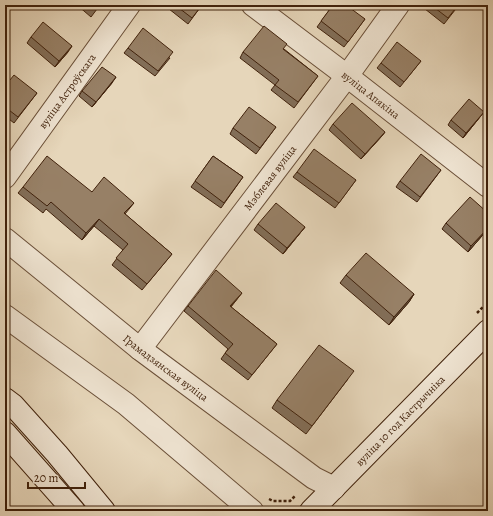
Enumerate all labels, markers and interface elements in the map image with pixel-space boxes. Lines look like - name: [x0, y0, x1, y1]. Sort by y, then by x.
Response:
- street label: вуліца Астроўскага: [35, 50, 100, 132]
- street label: вуліца Апякіна: [338, 67, 404, 123]
- street label: Мэблевая вуліца: [241, 141, 301, 214]
- street label: Грамадзянская вуліца: [120, 331, 212, 406]
- street label: вуліца 10 год Кастрычніка: [352, 371, 449, 470]
- scale bar: [28, 464, 85, 490]
- text: 20 m: [34, 470, 58, 486]

